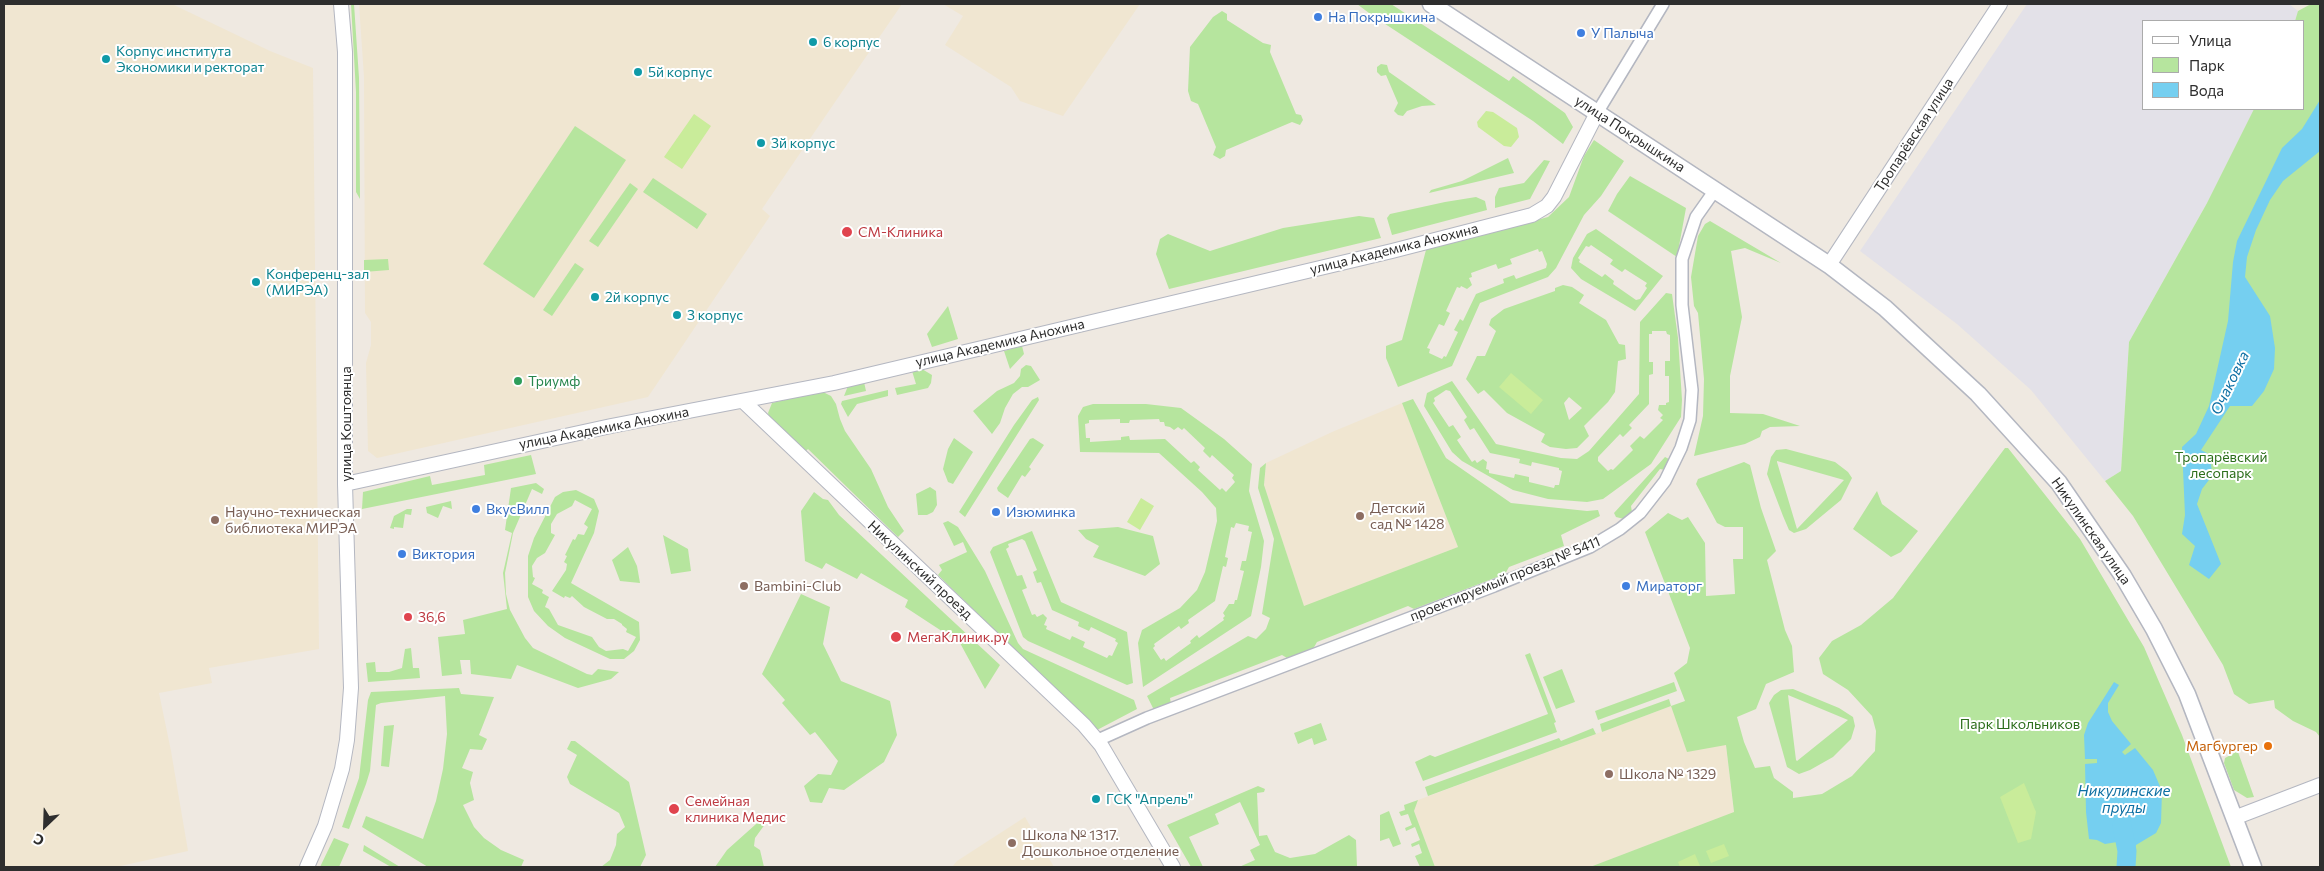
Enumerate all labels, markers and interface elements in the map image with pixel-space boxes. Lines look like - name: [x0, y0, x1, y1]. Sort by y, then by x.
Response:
- place label: На Покрышкина: [1328, 9, 1435, 25]
- marker: На Покрышкина: [1312, 11, 1324, 23]
- legend: [2142, 20, 2304, 110]
- place label: У Палыча: [1591, 25, 1654, 41]
- marker: У Палыча: [1575, 27, 1587, 39]
- text: Улица: [2189, 31, 2231, 49]
- place label: 6 корпус: [823, 34, 880, 50]
- marker: 6 корпус: [807, 36, 819, 48]
- place label: Корпус института Экономики и ректорат: [116, 43, 264, 75]
- marker: Корпус института Экономики и ректорат: [100, 53, 112, 65]
- text: Парк: [2189, 56, 2225, 74]
- place label: 5й корпус: [648, 64, 712, 80]
- marker: 5й корпус: [632, 66, 644, 78]
- street label: Тропарёвская улица: [1871, 75, 1957, 195]
- text: Вода: [2189, 81, 2224, 99]
- street label: улица Покрышкина: [1572, 92, 1688, 176]
- place label: 3й корпус: [771, 135, 835, 151]
- marker: 3й корпус: [755, 137, 767, 149]
- street label: улица Академика Анохина: [1308, 220, 1480, 278]
- place label: СМ-Клиника: [858, 224, 943, 240]
- marker: СМ-Клиника: [840, 225, 854, 239]
- place label: Конференц-зал (МИРЭА): [266, 266, 369, 298]
- marker: Конференц-зал (МИРЭА): [250, 276, 262, 288]
- place label: 2й корпус: [605, 289, 669, 305]
- marker: 2й корпус: [589, 291, 601, 303]
- place label: 3 корпус: [687, 307, 743, 323]
- marker: 3 корпус: [671, 309, 683, 321]
- street label: улица Академика Анохина: [914, 315, 1086, 371]
- water label: Очаковка: [2207, 348, 2253, 418]
- street label: улица Коштоянца: [338, 366, 354, 482]
- place label: Триумф: [528, 373, 580, 389]
- marker: Триумф: [512, 375, 524, 387]
- street label: улица Академика Анохина: [518, 403, 690, 453]
- park label: Тропарёвский лесопарк: [2174, 449, 2268, 482]
- street label: Никулинская улица: [2048, 474, 2134, 588]
- place label: Детский сад № 1428: [1370, 500, 1445, 532]
- place label: ВкусВилл: [486, 501, 550, 517]
- marker: ВкусВилл: [470, 503, 482, 515]
- place label: Научно-техническая библиотека МИРЭА: [225, 504, 361, 536]
- place label: Изюминка: [1006, 504, 1075, 520]
- marker: Изюминка: [990, 506, 1002, 518]
- marker: Детский сад № 1428: [1354, 510, 1366, 522]
- marker: Научно-техническая библиотека МИРЭА: [209, 514, 221, 526]
- street label: Никулинский проезд: [864, 517, 976, 623]
- street label: проектируемый проезд № 5411: [1407, 533, 1603, 625]
- place label: Виктория: [412, 546, 475, 562]
- marker: Виктория: [396, 548, 408, 560]
- place label: Bambini-Club: [754, 578, 841, 594]
- place label: Мираторг: [1636, 578, 1702, 594]
- marker: Bambini-Club: [738, 580, 750, 592]
- marker: Мираторг: [1620, 580, 1632, 592]
- place label: 36,6: [418, 609, 446, 625]
- marker: 36,6: [402, 611, 414, 623]
- place label: МегаКлиник.ру: [907, 629, 1009, 645]
- marker: МегаКлиник.ру: [889, 630, 903, 644]
- park label: Парк Школьников: [1960, 716, 2080, 732]
- place label: Магбургер: [2186, 738, 2258, 754]
- marker: Магбургер: [2262, 740, 2274, 752]
- place label: Школа № 1329: [1619, 766, 1716, 782]
- marker: Школа № 1329: [1603, 768, 1615, 780]
- water label: Никулинские пруды: [2078, 782, 2170, 817]
- place label: ГСК "Апрель": [1106, 791, 1193, 807]
- place label: Семейная клиника Медис: [685, 793, 786, 826]
- marker: ГСК "Апрель": [1090, 793, 1102, 805]
- north arrow: [20, 801, 70, 851]
- marker: Семейная клиника Медис: [667, 802, 681, 816]
- place label: Школа № 1317. Дошкольное отделение: [1022, 827, 1179, 860]
- text: С: [31, 830, 47, 850]
- marker: Школа № 1317. Дошкольное отделение: [1006, 837, 1018, 849]

